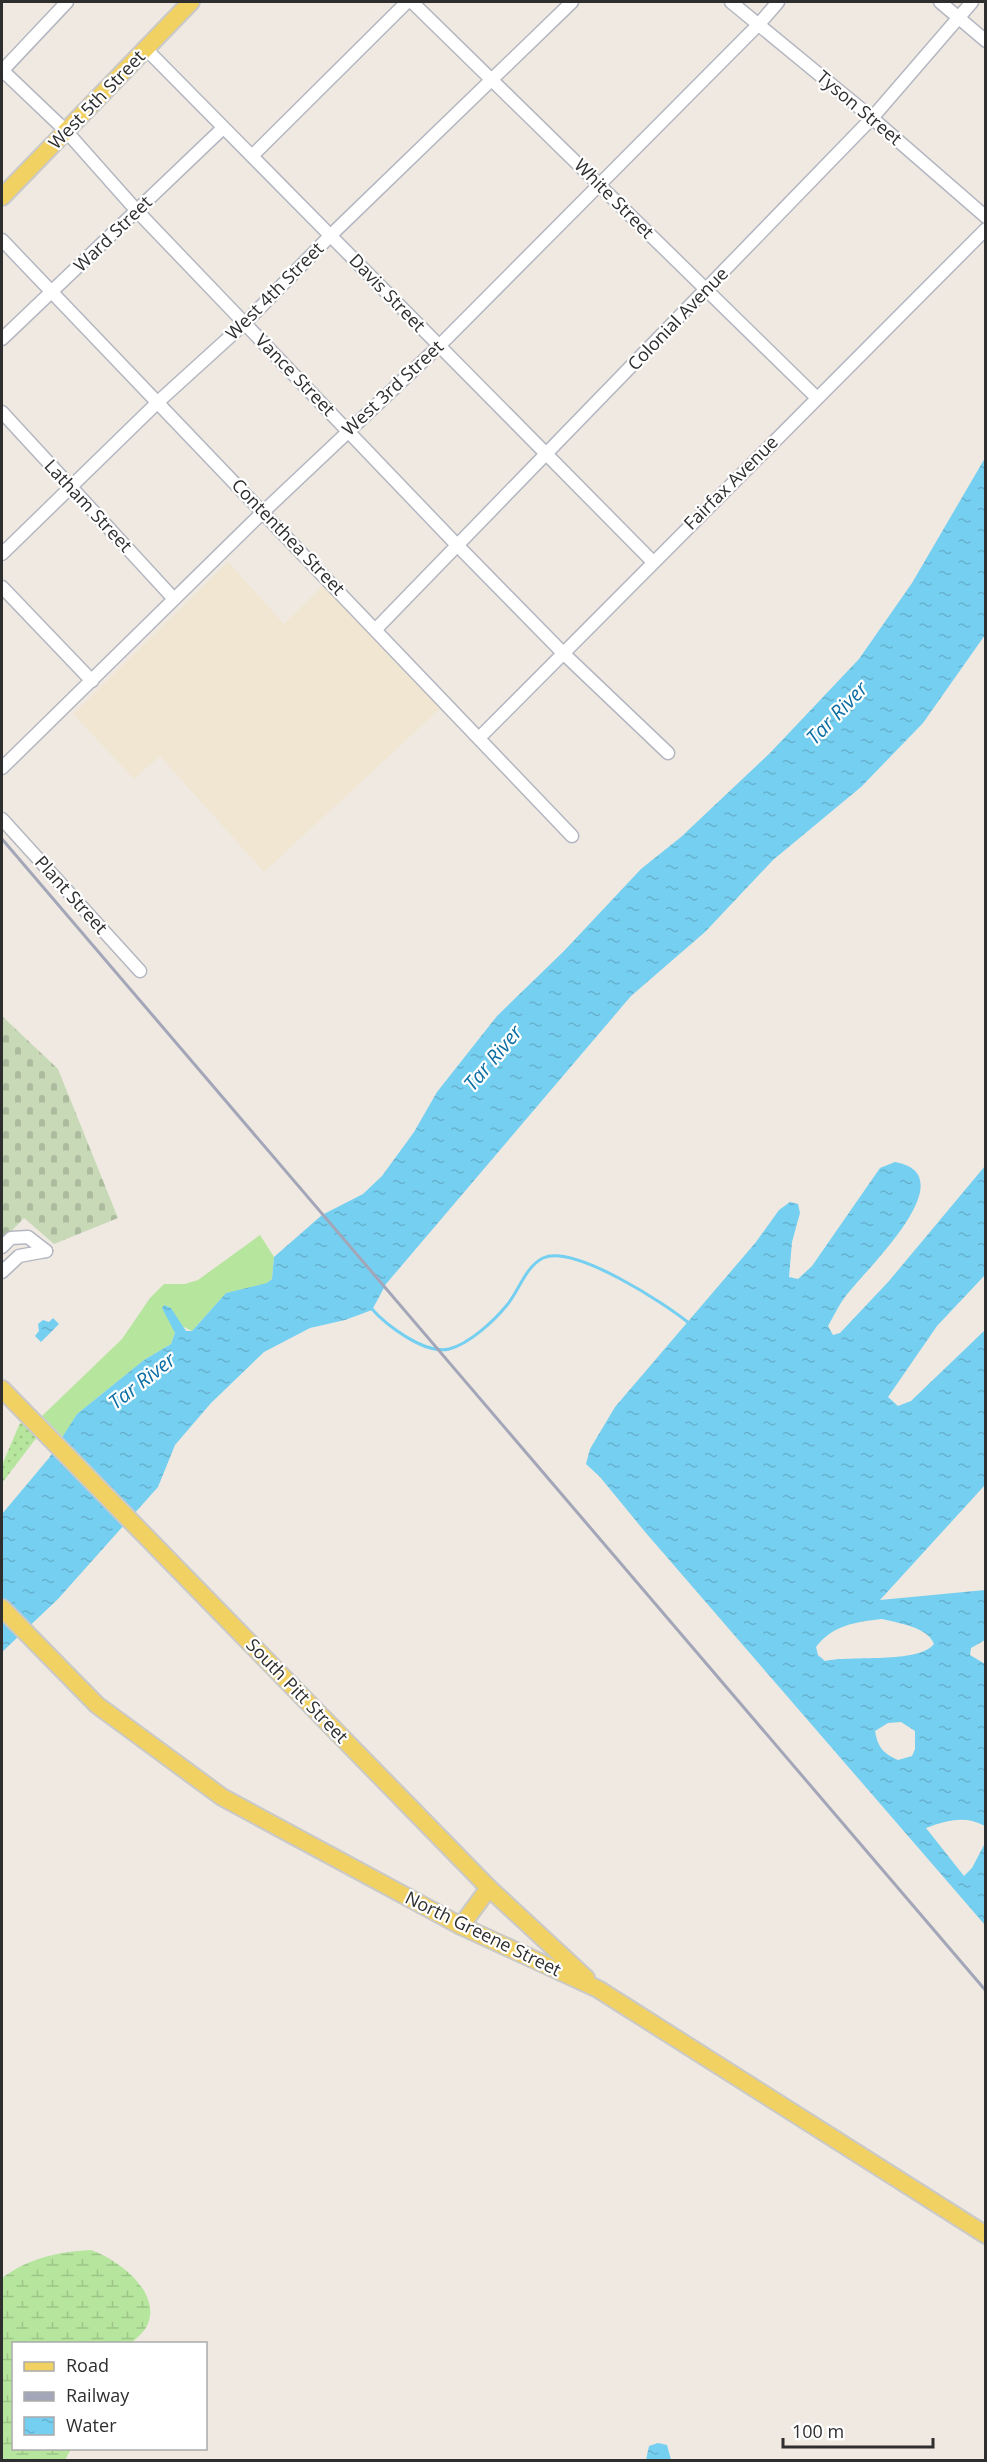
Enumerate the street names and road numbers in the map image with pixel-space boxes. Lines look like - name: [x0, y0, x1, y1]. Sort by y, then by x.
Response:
- street label: West 5th Street: [43, 45, 150, 154]
- street label: Tyson Street: [812, 65, 907, 150]
- street label: White Street: [570, 153, 660, 243]
- street label: Ward Street: [68, 190, 157, 277]
- street label: West 4th Street: [220, 236, 328, 344]
- street label: Davis Street: [344, 248, 431, 337]
- street label: Colonial Avenue: [622, 261, 733, 375]
- street label: Vance Street: [250, 328, 341, 421]
- street label: West 3rd Street: [337, 334, 448, 440]
- street label: Fairfax Avenue: [678, 430, 783, 535]
- street label: Latham Street: [40, 454, 138, 557]
- street label: Contenthea Street: [227, 473, 351, 600]
- street label: Plant Street: [30, 850, 113, 939]
- street label: South Pitt Street: [241, 1633, 354, 1748]
- street label: North Greene Street: [401, 1885, 565, 1981]

